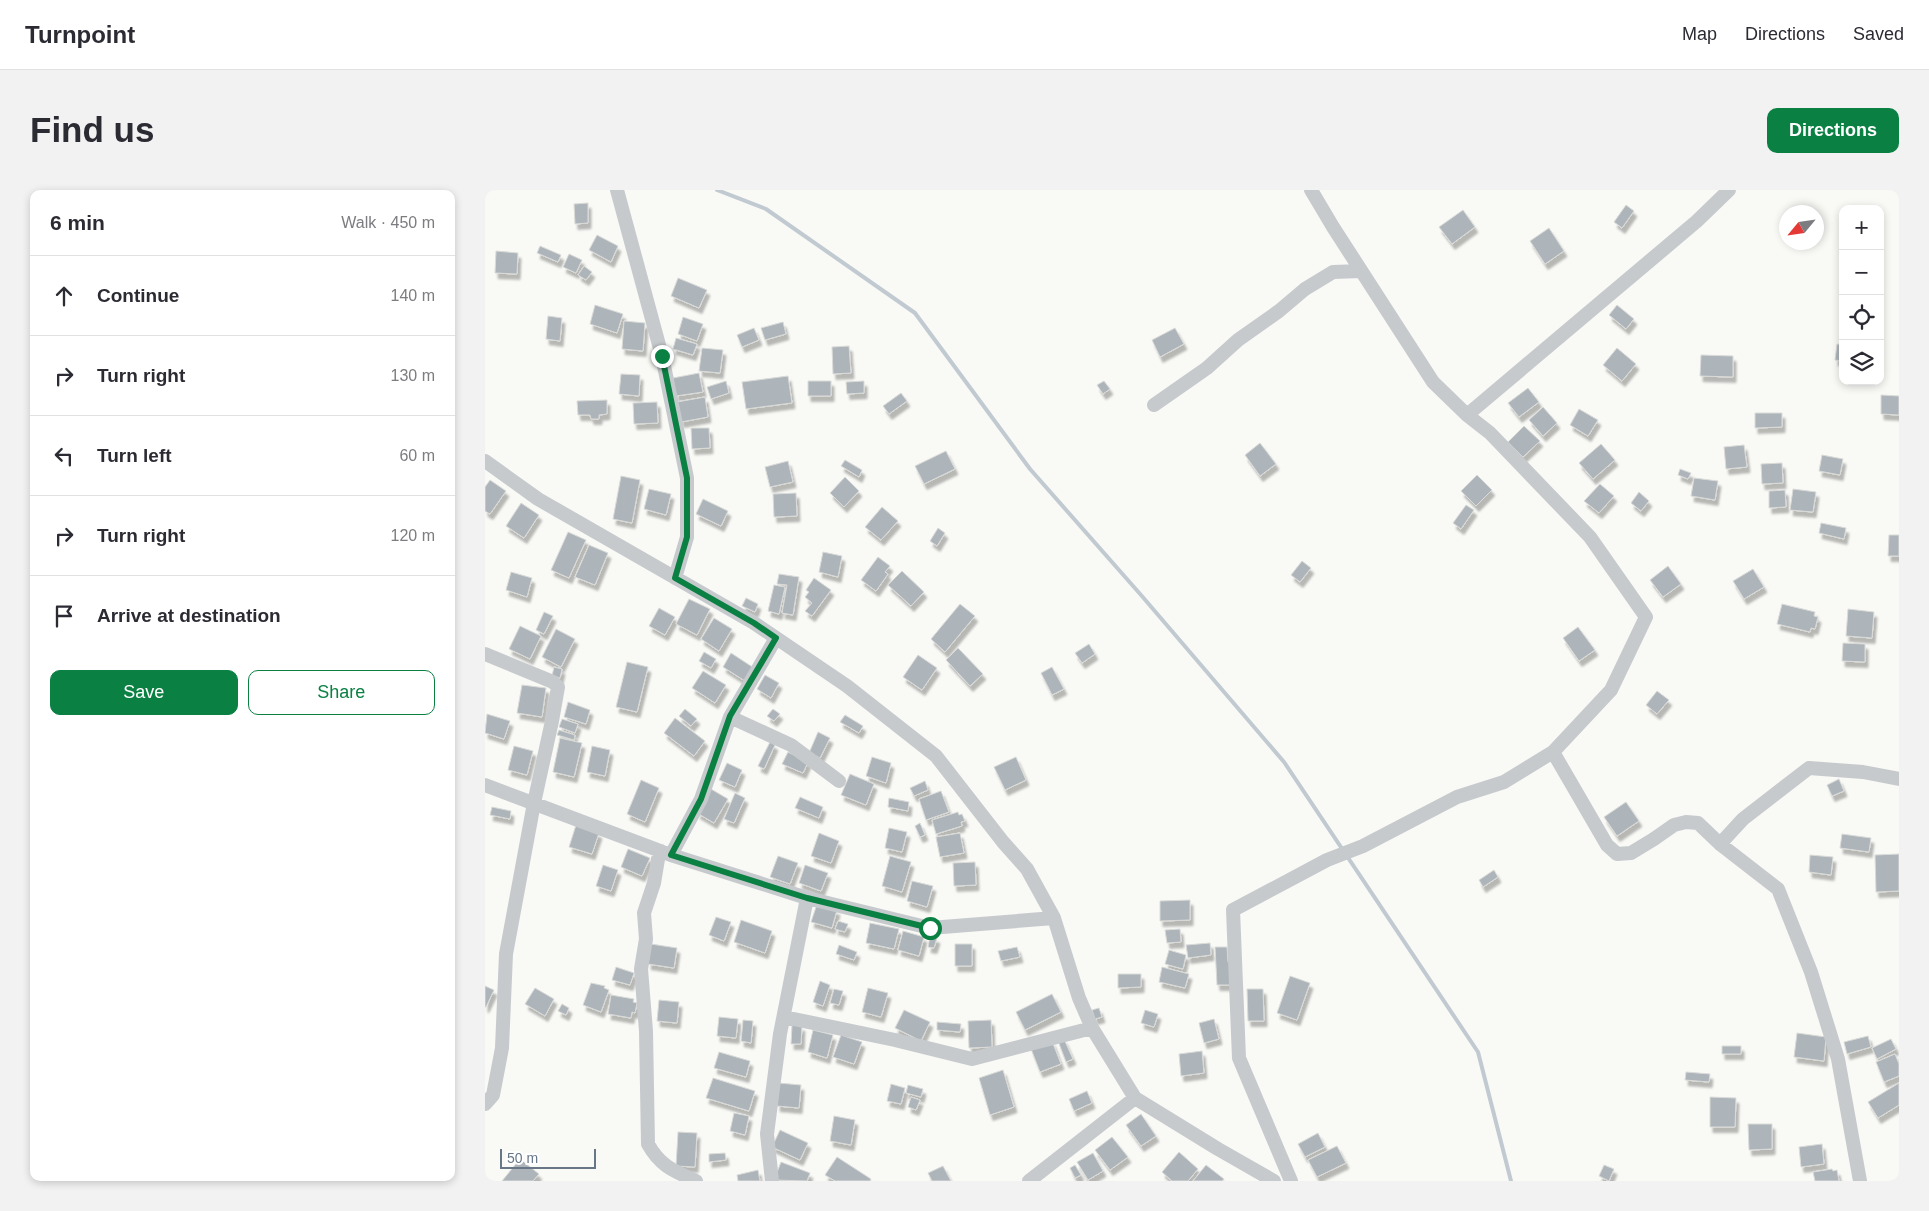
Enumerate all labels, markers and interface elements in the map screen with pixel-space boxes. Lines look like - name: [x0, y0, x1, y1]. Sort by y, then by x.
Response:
- text: Turnpoint: [25, 21, 135, 48]
- text: Map: [1682, 24, 1717, 44]
- text: Directions: [1745, 24, 1825, 44]
- text: Saved: [1853, 24, 1904, 44]
- button: Directions: [1767, 108, 1899, 153]
- text: Find us: [30, 110, 154, 149]
- north arrow: [1779, 205, 1824, 250]
- map controls: [1839, 205, 1884, 385]
- button: +: [1839, 205, 1884, 250]
- text: 6 min: [50, 211, 105, 234]
- text: Walk · 450 m: [341, 214, 435, 231]
- button: −: [1839, 250, 1884, 295]
- icon: ahead: [50, 282, 78, 310]
- text: Continue: [97, 285, 179, 306]
- text: 140 m: [391, 287, 435, 304]
- button: locate: [1839, 295, 1884, 340]
- button: layers: [1839, 340, 1884, 385]
- route end: [651, 345, 674, 368]
- icon: right: [50, 362, 78, 390]
- text: Turn right: [97, 365, 185, 386]
- text: 130 m: [391, 367, 435, 384]
- icon: left: [50, 442, 78, 470]
- text: Turn left: [97, 445, 172, 466]
- text: 60 m: [399, 447, 435, 464]
- icon: right: [50, 522, 78, 550]
- text: Turn right: [97, 525, 185, 546]
- text: 120 m: [391, 527, 435, 544]
- icon: arrive: [50, 602, 78, 630]
- text: Arrive at destination: [97, 605, 281, 626]
- button: Save: [50, 670, 238, 715]
- button: Share: [248, 670, 435, 715]
- route start: [919, 917, 942, 940]
- scale bar: [500, 1146, 596, 1169]
- text: 50 m: [507, 1150, 538, 1166]

